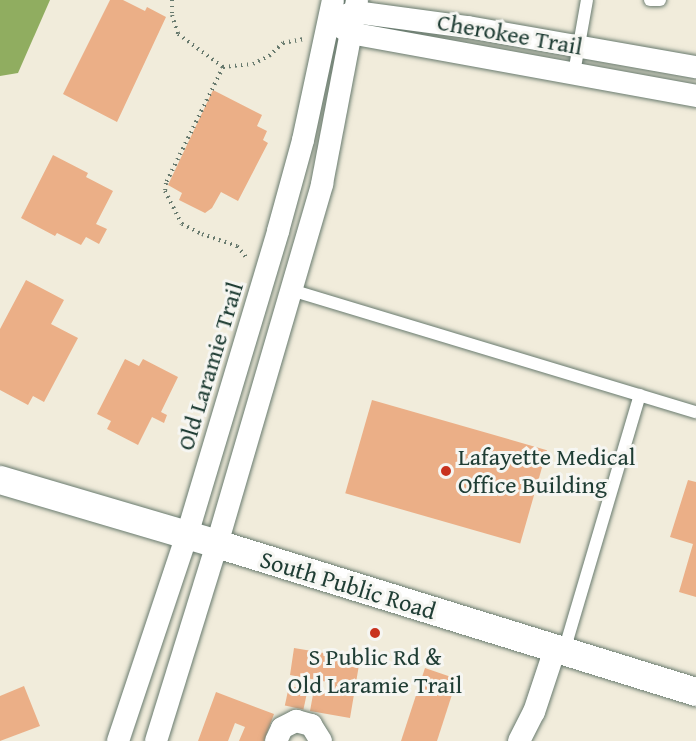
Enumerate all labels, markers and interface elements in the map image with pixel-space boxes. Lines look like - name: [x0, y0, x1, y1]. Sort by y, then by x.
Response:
- street label: Cherokee Trail: [435, 7, 585, 61]
- street label: Old Laramie Trail: [171, 278, 249, 454]
- place label: Lafayette Medical Office Building: [458, 443, 636, 499]
- marker: Lafayette Medical Office Building: [439, 464, 453, 478]
- street label: South Public Road: [257, 545, 439, 625]
- marker: S Public Rd & Old Laramie Trail: [368, 626, 382, 640]
- place label: S Public Rd & Old Laramie Trail: [288, 643, 462, 699]

